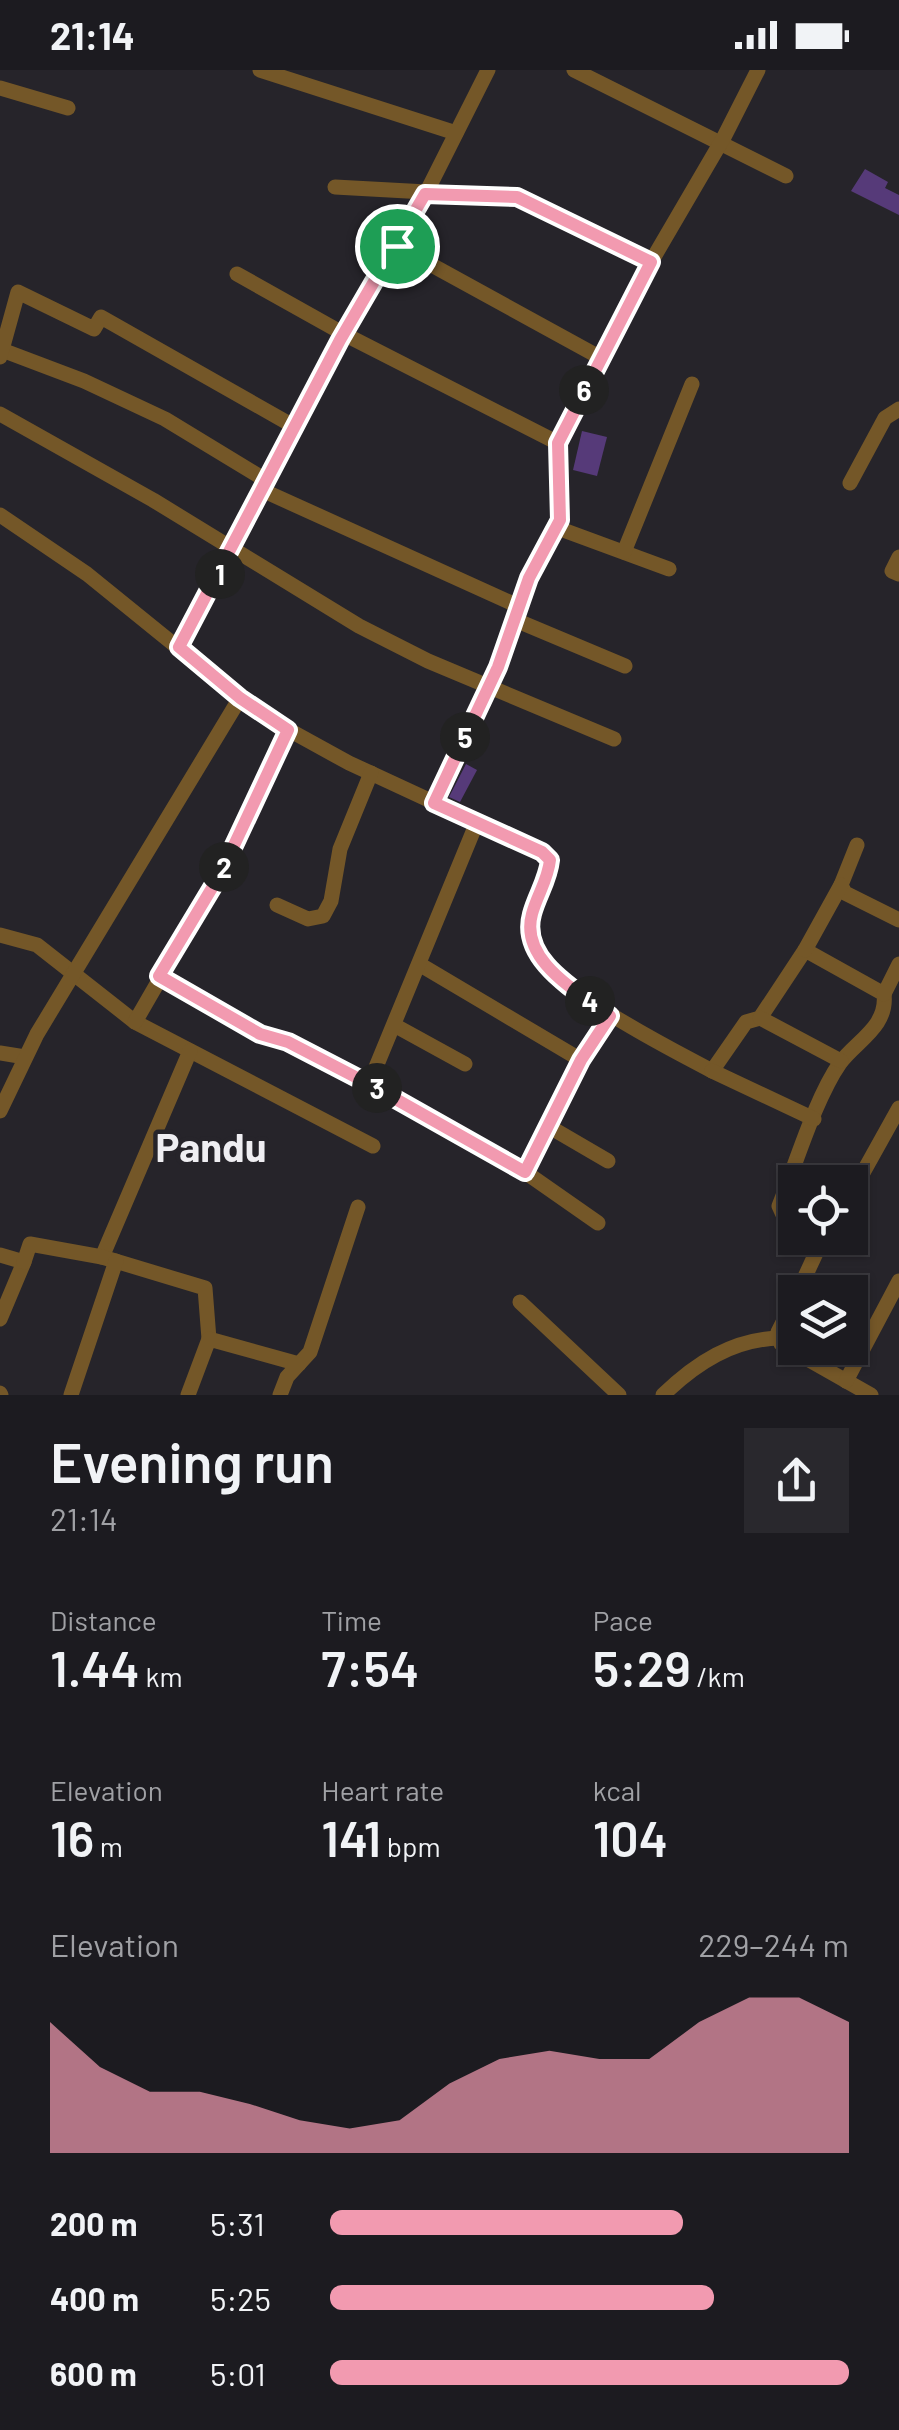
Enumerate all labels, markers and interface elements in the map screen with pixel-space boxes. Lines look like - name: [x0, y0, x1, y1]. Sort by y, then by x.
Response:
- text: 21:14: [50, 12, 135, 58]
- pin: [355, 204, 440, 289]
- icon: arrive: [370, 219, 425, 274]
- pin: 6: [559, 365, 609, 415]
- text: 6: [576, 373, 592, 407]
- pin: 1: [195, 549, 245, 599]
- text: 1: [215, 557, 225, 591]
- pin: 5: [440, 712, 490, 762]
- text: 5: [457, 720, 473, 754]
- pin: 2: [199, 842, 249, 892]
- text: 2: [216, 850, 232, 884]
- pin: 4: [565, 976, 615, 1026]
- text: 4: [582, 984, 598, 1018]
- pin: 3: [352, 1063, 402, 1113]
- text: 3: [369, 1071, 385, 1105]
- district label: Pandu: [156, 1122, 266, 1170]
- map controls: [778, 1165, 868, 1365]
- button: locate: [778, 1165, 868, 1255]
- button: layers: [778, 1275, 868, 1365]
- text: Evening run: [50, 1428, 334, 1494]
- button: share: [744, 1428, 849, 1533]
- text: 21:14: [50, 1499, 118, 1537]
- text: Distance: [50, 1603, 157, 1637]
- text: Time: [321, 1603, 382, 1637]
- text: Pace: [593, 1603, 653, 1637]
- text: 1.44: [50, 1637, 140, 1697]
- text: 7:54: [321, 1637, 419, 1697]
- text: 5:29: [593, 1637, 691, 1697]
- text: km: [140, 1659, 183, 1693]
- text: /km: [691, 1659, 745, 1693]
- text: Elevation: [50, 1773, 163, 1807]
- text: Heart rate: [321, 1773, 444, 1807]
- text: kcal: [593, 1773, 641, 1807]
- text: 16: [50, 1807, 94, 1867]
- text: 141: [321, 1807, 381, 1867]
- text: 104: [593, 1807, 668, 1867]
- text: m: [94, 1829, 123, 1863]
- text: bpm: [381, 1829, 441, 1863]
- text: Elevation: [50, 1925, 179, 1963]
- text: 229–244 m: [698, 1925, 849, 1963]
- text: 200 m: [50, 2204, 138, 2242]
- text: 5:31: [210, 2204, 265, 2242]
- text: 400 m: [50, 2279, 139, 2317]
- text: 5:25: [210, 2279, 271, 2317]
- text: 600 m: [50, 2354, 137, 2392]
- text: 5:01: [210, 2354, 266, 2392]

